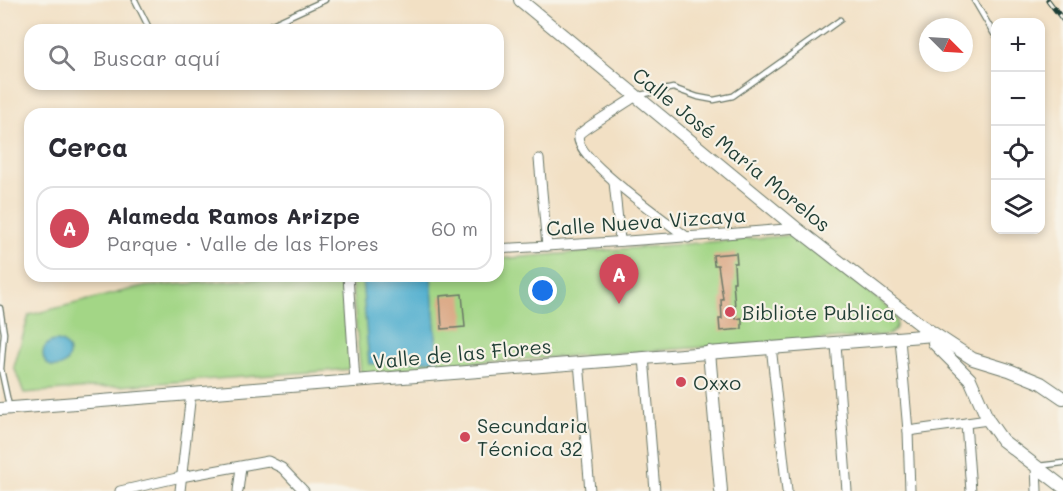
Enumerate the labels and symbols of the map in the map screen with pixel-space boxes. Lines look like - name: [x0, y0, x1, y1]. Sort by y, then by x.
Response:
- north arrow: [919, 18, 973, 72]
- street label: Calle José María Morelos: [628, 61, 836, 237]
- street label: Calle Nueva Vizcaya: [545, 201, 747, 241]
- pin: A: [600, 254, 638, 304]
- your location: [528, 276, 557, 305]
- place label: Bibliote Publica: [742, 299, 895, 325]
- marker: Bibliote Publica: [723, 305, 737, 319]
- street label: Valle de las Flores: [372, 332, 552, 374]
- place label: Oxxo: [693, 369, 741, 395]
- marker: Oxxo: [674, 375, 688, 389]
- place label: Secundaria Técnica 32: [477, 412, 588, 461]
- marker: Secundaria Técnica 32: [458, 430, 472, 444]

